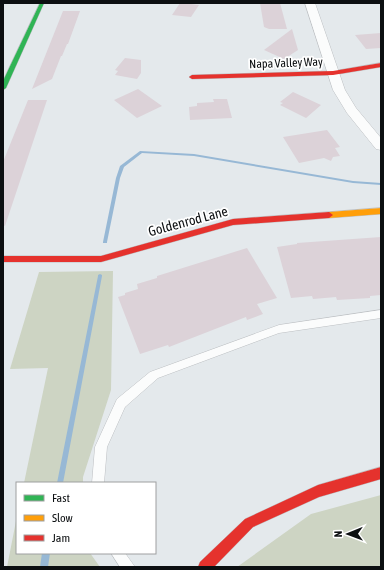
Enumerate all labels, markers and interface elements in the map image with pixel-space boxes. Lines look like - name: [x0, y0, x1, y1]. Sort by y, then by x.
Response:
- street label: Napa Valley Way: [249, 55, 323, 71]
- street label: Goldenrod Lane: [146, 203, 230, 239]
- legend: [16, 482, 156, 554]
- text: Fast: [52, 491, 70, 505]
- text: Slow: [52, 511, 73, 525]
- north arrow: [328, 514, 368, 554]
- text: Jam: [52, 531, 70, 545]
- text: N: [332, 531, 344, 538]

